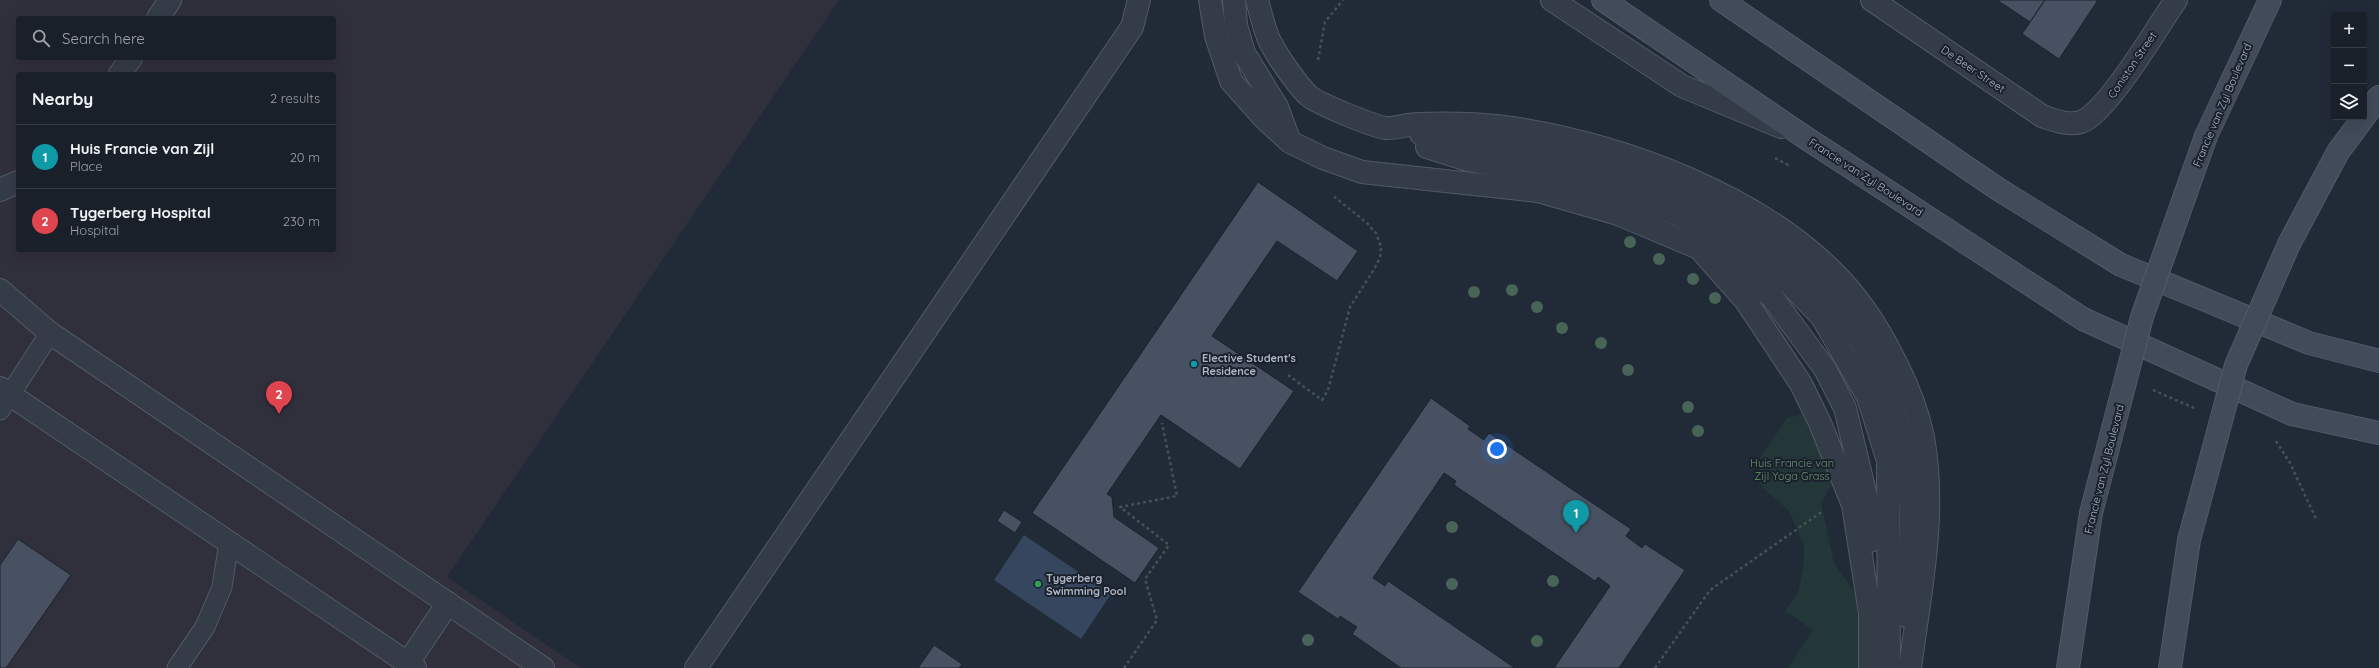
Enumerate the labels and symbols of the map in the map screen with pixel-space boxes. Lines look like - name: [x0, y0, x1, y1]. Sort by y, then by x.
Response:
- street label: Coniston Street: [2105, 29, 2160, 101]
- street label: Francie van Zyl Boulevard: [2190, 41, 2254, 169]
- street label: De Beer Street: [1938, 42, 2008, 96]
- street label: Francie van Zyl Boulevard: [1806, 135, 1926, 219]
- place label: Elective Student's Residence: [1202, 351, 1296, 378]
- marker: Elective Student's Residence: [1189, 359, 1199, 369]
- pin: 2: [266, 381, 292, 414]
- street label: Francie van Zyl Boulevard: [2081, 403, 2127, 535]
- your location: [1487, 439, 1507, 459]
- park label: Huis Francie van Zijl Yoga Grass: [1750, 456, 1834, 483]
- pin: 1: [1563, 500, 1589, 533]
- place label: Tygerberg Swimming Pool: [1046, 571, 1126, 598]
- marker: Tygerberg Swimming Pool: [1033, 579, 1043, 589]

